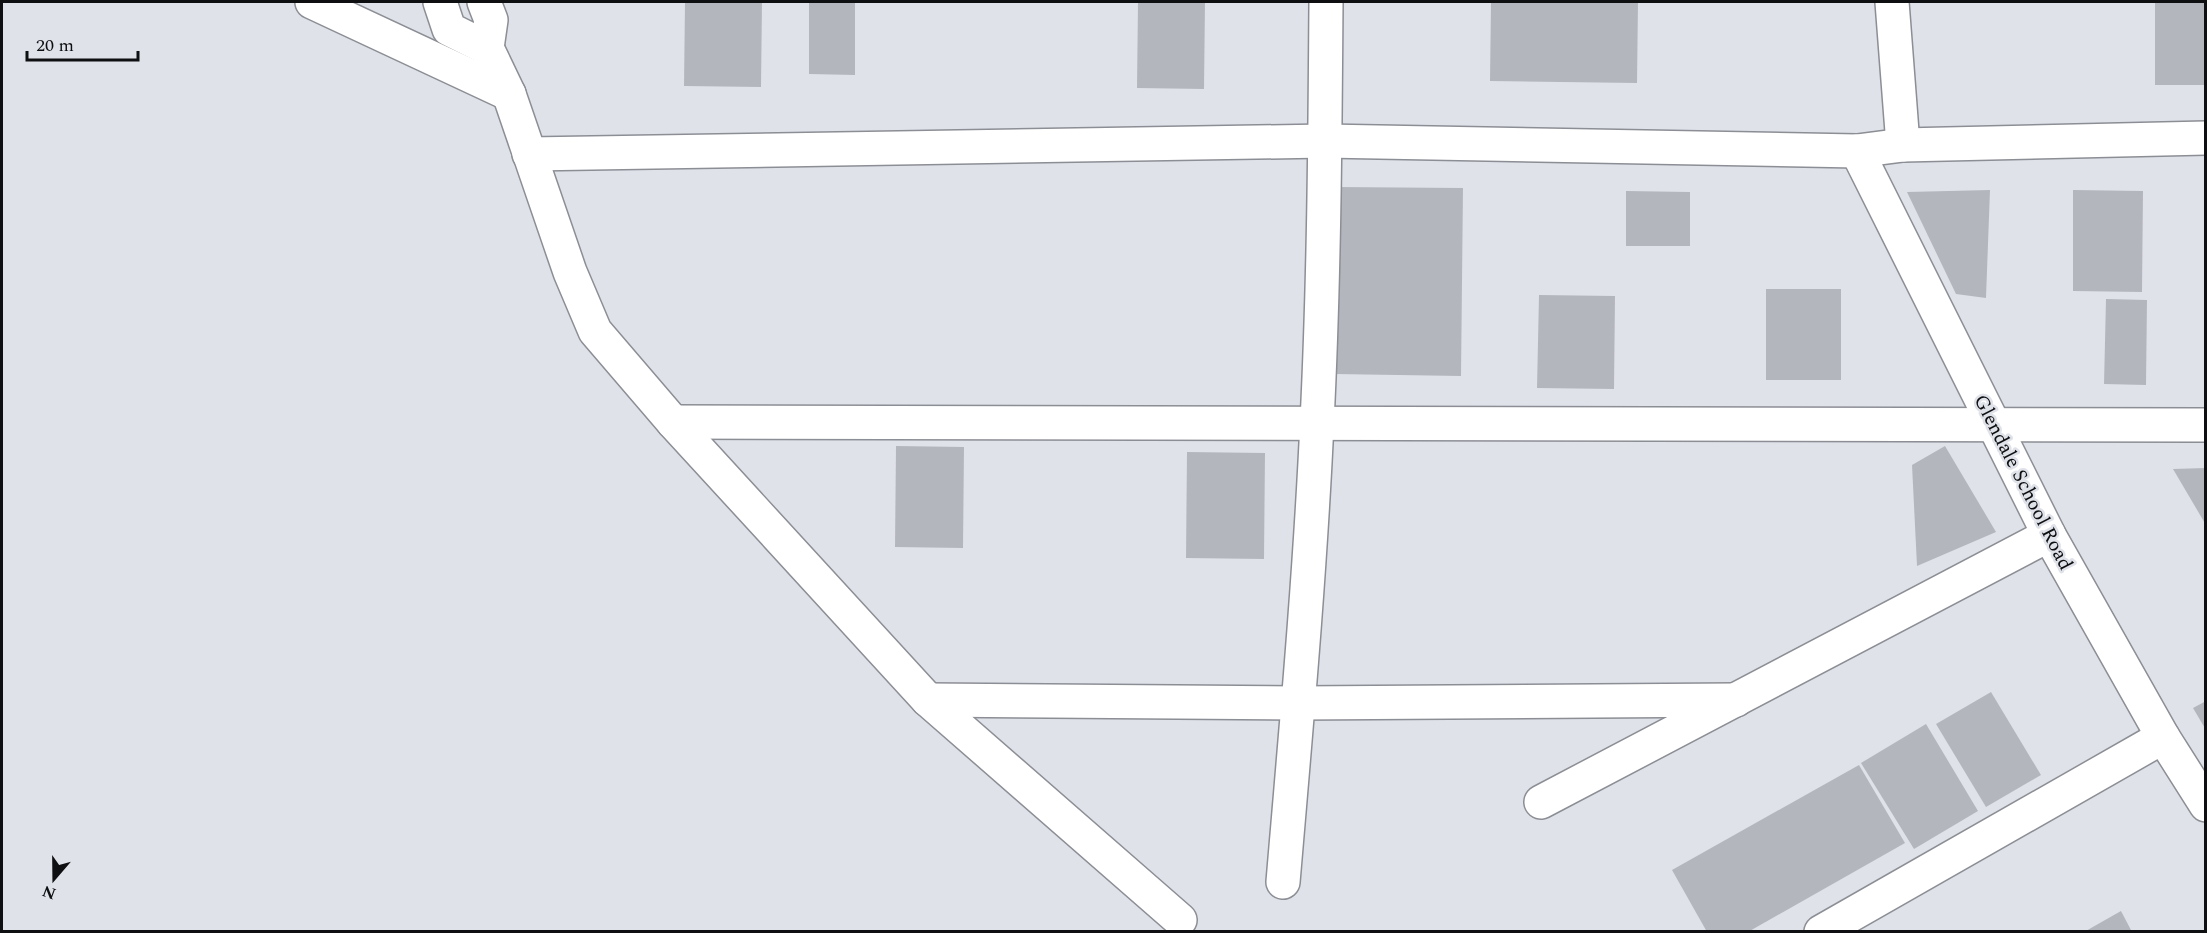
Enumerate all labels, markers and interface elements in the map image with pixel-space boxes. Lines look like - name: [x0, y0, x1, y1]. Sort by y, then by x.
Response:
- scale bar: [27, 24, 138, 62]
- text: 20 m: [36, 32, 74, 59]
- street label: Glendale School Road: [1966, 389, 2080, 576]
- north arrow: [24, 849, 84, 909]
- text: N: [39, 879, 59, 906]

